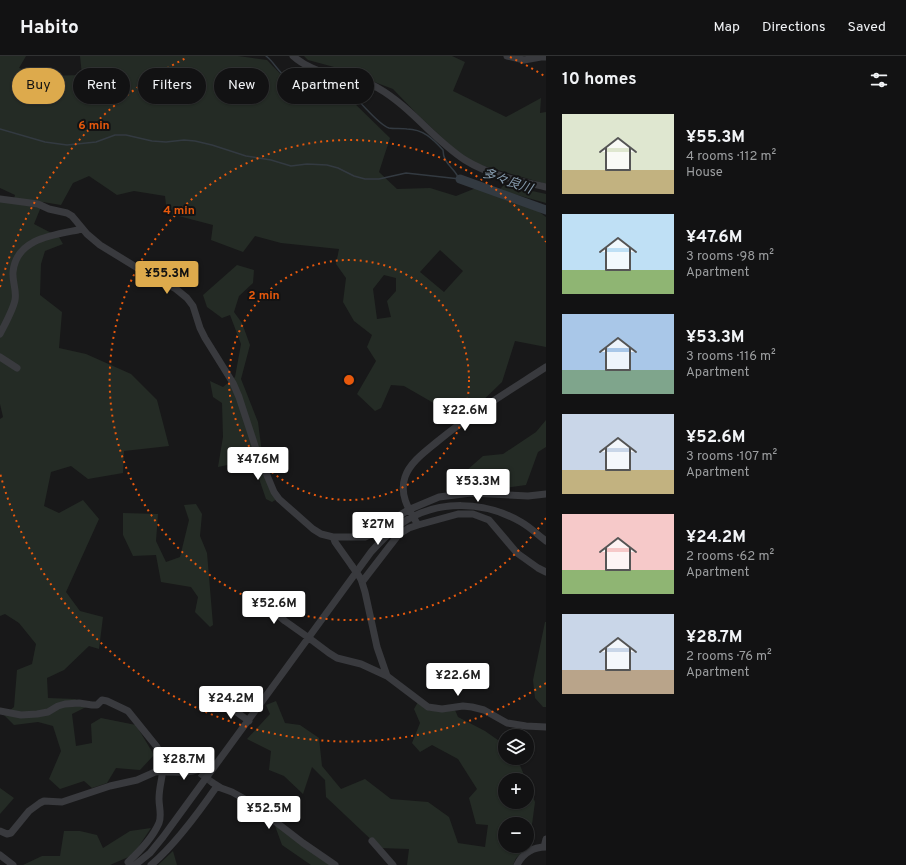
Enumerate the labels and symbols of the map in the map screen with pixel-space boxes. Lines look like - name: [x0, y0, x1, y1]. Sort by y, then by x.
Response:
- text: 6 min: [78, 118, 110, 134]
- water label: 多々良川: [480, 166, 536, 199]
- text: 4 min: [163, 203, 195, 219]
- pin: ¥55.3M: [134, 261, 200, 295]
- text: 2 min: [248, 288, 280, 304]
- centre of rings: [342, 373, 356, 387]
- pin: ¥22.6M: [432, 398, 498, 432]
- pin: ¥47.6M: [225, 447, 291, 481]
- pin: ¥53.3M: [445, 469, 511, 503]
- pin: ¥27M: [354, 512, 402, 546]
- pin: ¥52.6M: [241, 591, 307, 625]
- pin: ¥22.6M: [425, 663, 491, 697]
- pin: ¥24.2M: [198, 686, 264, 720]
- pin: ¥28.7M: [151, 747, 217, 781]
- pin: ¥52.5M: [236, 796, 302, 830]

